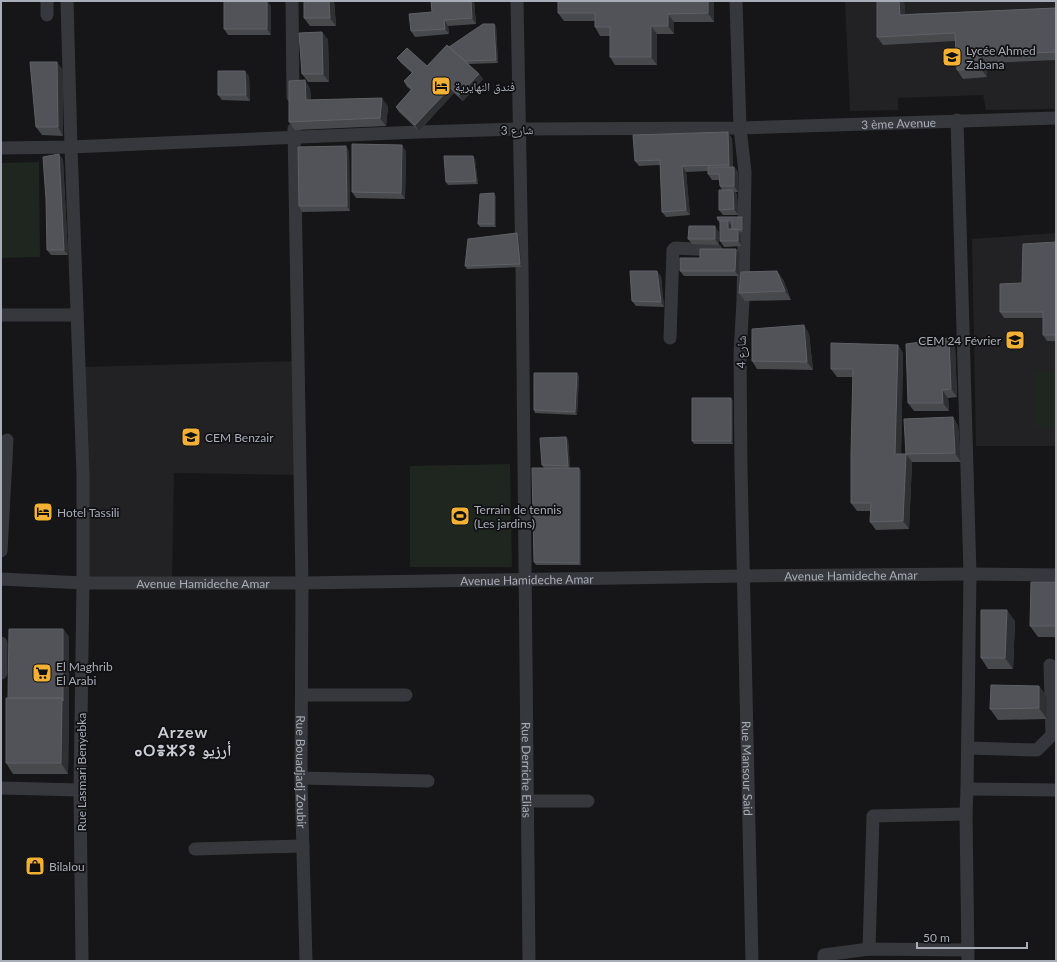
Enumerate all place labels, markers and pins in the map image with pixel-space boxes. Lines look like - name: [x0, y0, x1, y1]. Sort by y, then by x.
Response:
- place label: Lycée Ahmed Zabana: [966, 43, 1036, 72]
- school or university icon: Lycée Ahmed Zabana: [941, 46, 963, 68]
- hotel icon: فندق النهايرية: [430, 75, 452, 97]
- place label: فندق النهايرية: [455, 79, 515, 94]
- school or university icon: CEM 24 Février: [1004, 329, 1026, 351]
- place label: CEM 24 Février: [918, 333, 1002, 348]
- school or university icon: CEM Benzair: [180, 426, 202, 448]
- place label: CEM Benzair: [205, 430, 274, 445]
- hotel icon: Hotel Tassili: [32, 501, 54, 523]
- place label: Terrain de tennis (Les jardins): [474, 502, 561, 531]
- place label: Hotel Tassili: [57, 505, 120, 520]
- sports icon: Terrain de tennis (Les jardins): [449, 505, 471, 527]
- place label: El Maghrib El Arabi: [56, 659, 113, 688]
- supermarket icon: El Maghrib El Arabi: [31, 662, 53, 684]
- shop icon: Bilalou: [24, 855, 46, 877]
- place label: Bilalou: [49, 859, 85, 874]

